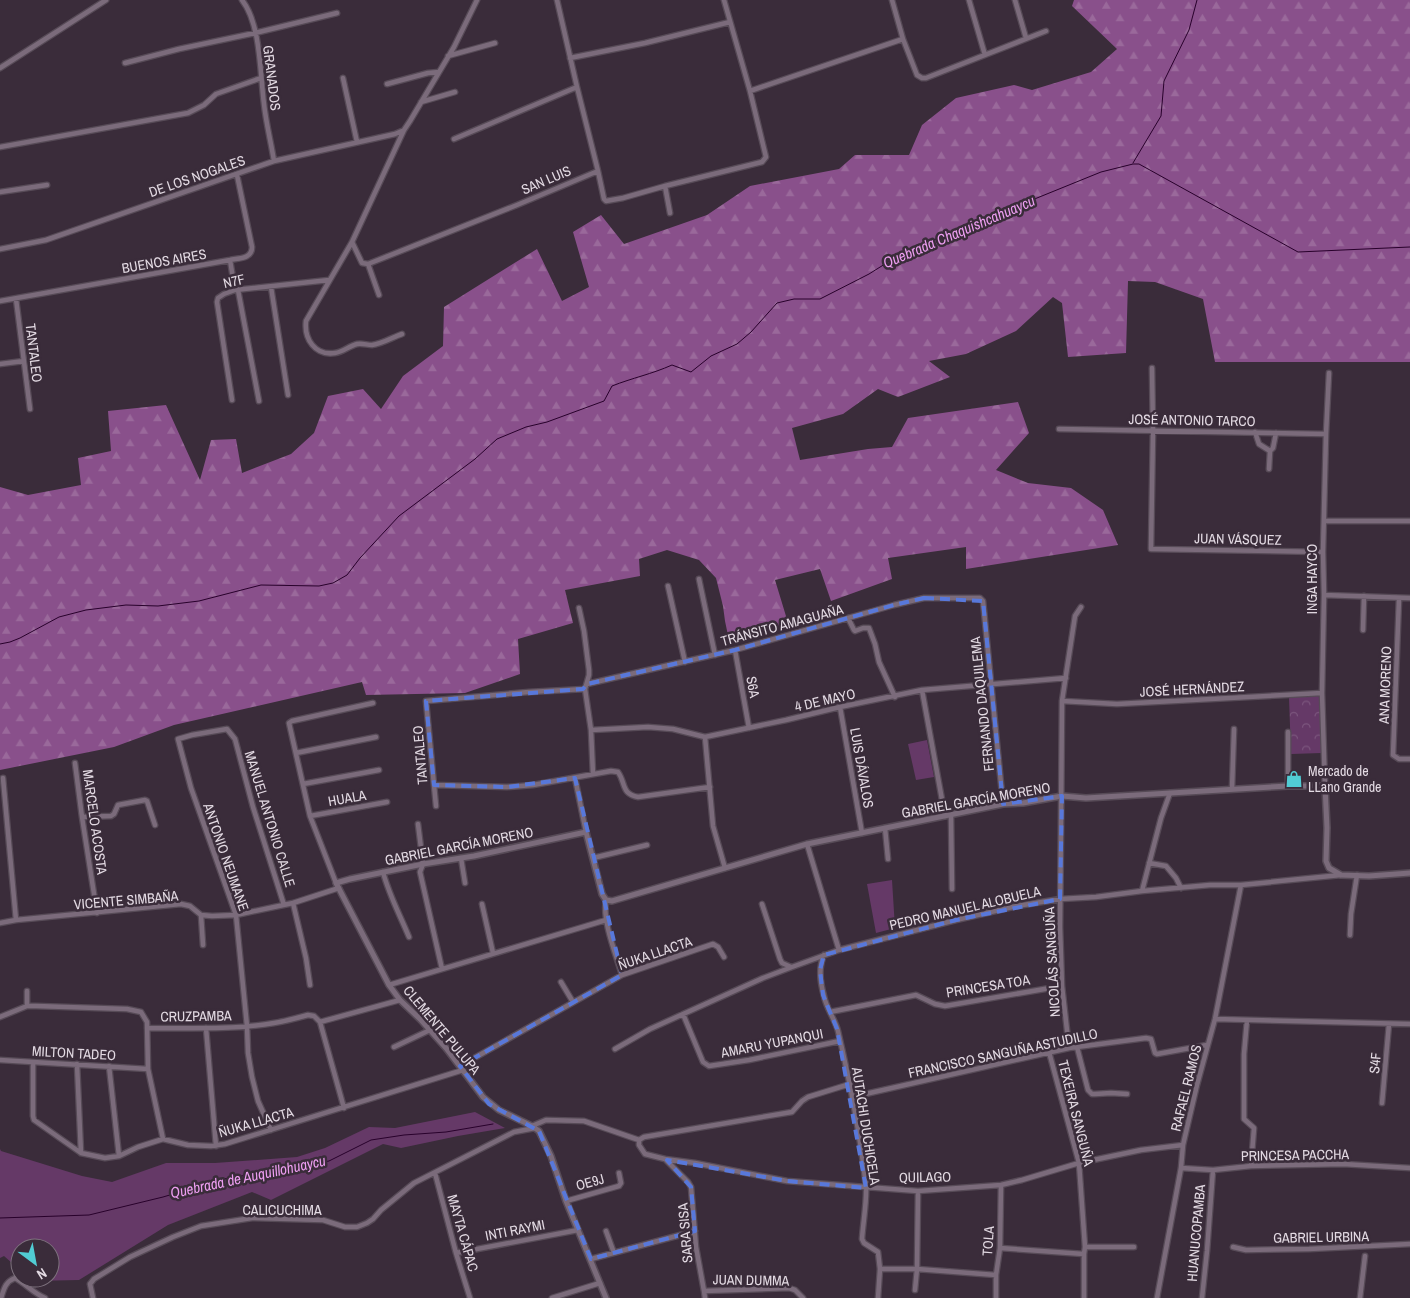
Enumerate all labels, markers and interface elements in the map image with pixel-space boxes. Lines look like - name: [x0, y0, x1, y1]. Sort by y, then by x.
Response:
- street label: GRANADOS: [259, 44, 285, 112]
- street label: DE LOS NOGALES: [146, 151, 248, 201]
- street label: SAN LUIS: [518, 161, 574, 199]
- water label: Quebrada Chaquishcahuaycu: [879, 190, 1038, 273]
- street label: BUENOS AIRES: [120, 245, 208, 277]
- street label: N7F: [221, 270, 247, 292]
- street label: TANTALEO: [21, 323, 47, 383]
- street label: JOSÉ ANTONIO TARCO: [1128, 410, 1256, 430]
- street label: JUAN VÁSQUEZ: [1194, 529, 1282, 549]
- street label: INGA HAYCO: [1303, 544, 1321, 614]
- street label: TRÁNSITO AMAGUAÑA: [719, 600, 846, 650]
- street label: FERNANDO DAQUILEMA: [966, 635, 998, 772]
- street label: ANA MORENO: [1375, 646, 1395, 725]
- street label: S6A: [742, 675, 764, 700]
- street label: JOSÉ HERNÁNDEZ: [1139, 677, 1245, 701]
- street label: 4 DE MAYO: [793, 684, 857, 716]
- street label: TANTALEO: [408, 725, 432, 785]
- street label: LUIS DÁVALOS: [846, 726, 878, 810]
- street label: MANUEL ANTONIO CALLE: [241, 749, 299, 889]
- place label: Mercado de LLano Grande: [1308, 762, 1381, 796]
- street label: MARCELO ACOSTA: [79, 768, 111, 876]
- shop icon: Mercado de LLano Grande: [1284, 769, 1304, 789]
- street label: GABRIEL GARCÍA MORENO: [900, 778, 1052, 822]
- street label: HUALA: [327, 786, 368, 810]
- street label: ANTONIO NEUMANE: [199, 800, 253, 913]
- street label: GABRIEL GARCÍA MORENO: [383, 823, 535, 869]
- street label: PEDRO MANUEL ALOBUELA: [888, 882, 1043, 934]
- street label: VICENTE SIMBAÑA: [73, 886, 179, 914]
- street label: NICOLÁS SANGUÑA: [1040, 906, 1064, 1018]
- street label: ÑUKA LLACTA: [616, 932, 695, 974]
- street label: PRINCESA TOA: [945, 970, 1031, 1001]
- street label: CLEMENTE PULUPA: [399, 982, 485, 1078]
- street label: CRUZPAMBA: [160, 1006, 232, 1026]
- street label: AMARU YUPANQUI: [718, 1024, 825, 1062]
- street label: FRANCISCO SANGUÑA ASTUDILLO: [907, 1024, 1099, 1082]
- street label: MILTON TADEO: [32, 1042, 116, 1064]
- street label: RAFAEL RAMOS: [1167, 1042, 1206, 1133]
- street label: S4F: [1365, 1052, 1385, 1074]
- street label: TEXEIRA SANGUÑA: [1054, 1058, 1098, 1168]
- street label: AUTACHI DUCHICELA: [848, 1065, 884, 1187]
- street label: ÑUKA LLACTA: [217, 1103, 296, 1141]
- street label: PRINCESA PACCHA: [1241, 1145, 1350, 1165]
- water label: Quebrada de Auquillohuaycu: [168, 1150, 328, 1203]
- street label: QUILAGO: [899, 1168, 951, 1186]
- street label: OE9J: [574, 1170, 606, 1194]
- street label: HUANUCOPAMBA: [1183, 1183, 1209, 1282]
- street label: MAYTA CÁPAC: [443, 1192, 483, 1274]
- street label: CALICUCHIMA: [242, 1201, 322, 1219]
- street label: SARA SISA: [673, 1202, 697, 1264]
- street label: INTI RAYMI: [484, 1215, 546, 1245]
- street label: TOLA: [978, 1225, 998, 1256]
- street label: GABRIEL URBINA: [1273, 1227, 1369, 1247]
- north arrow: [10, 1238, 60, 1288]
- text: N: [34, 1264, 50, 1284]
- street label: JUAN DUMMA: [713, 1270, 790, 1290]

